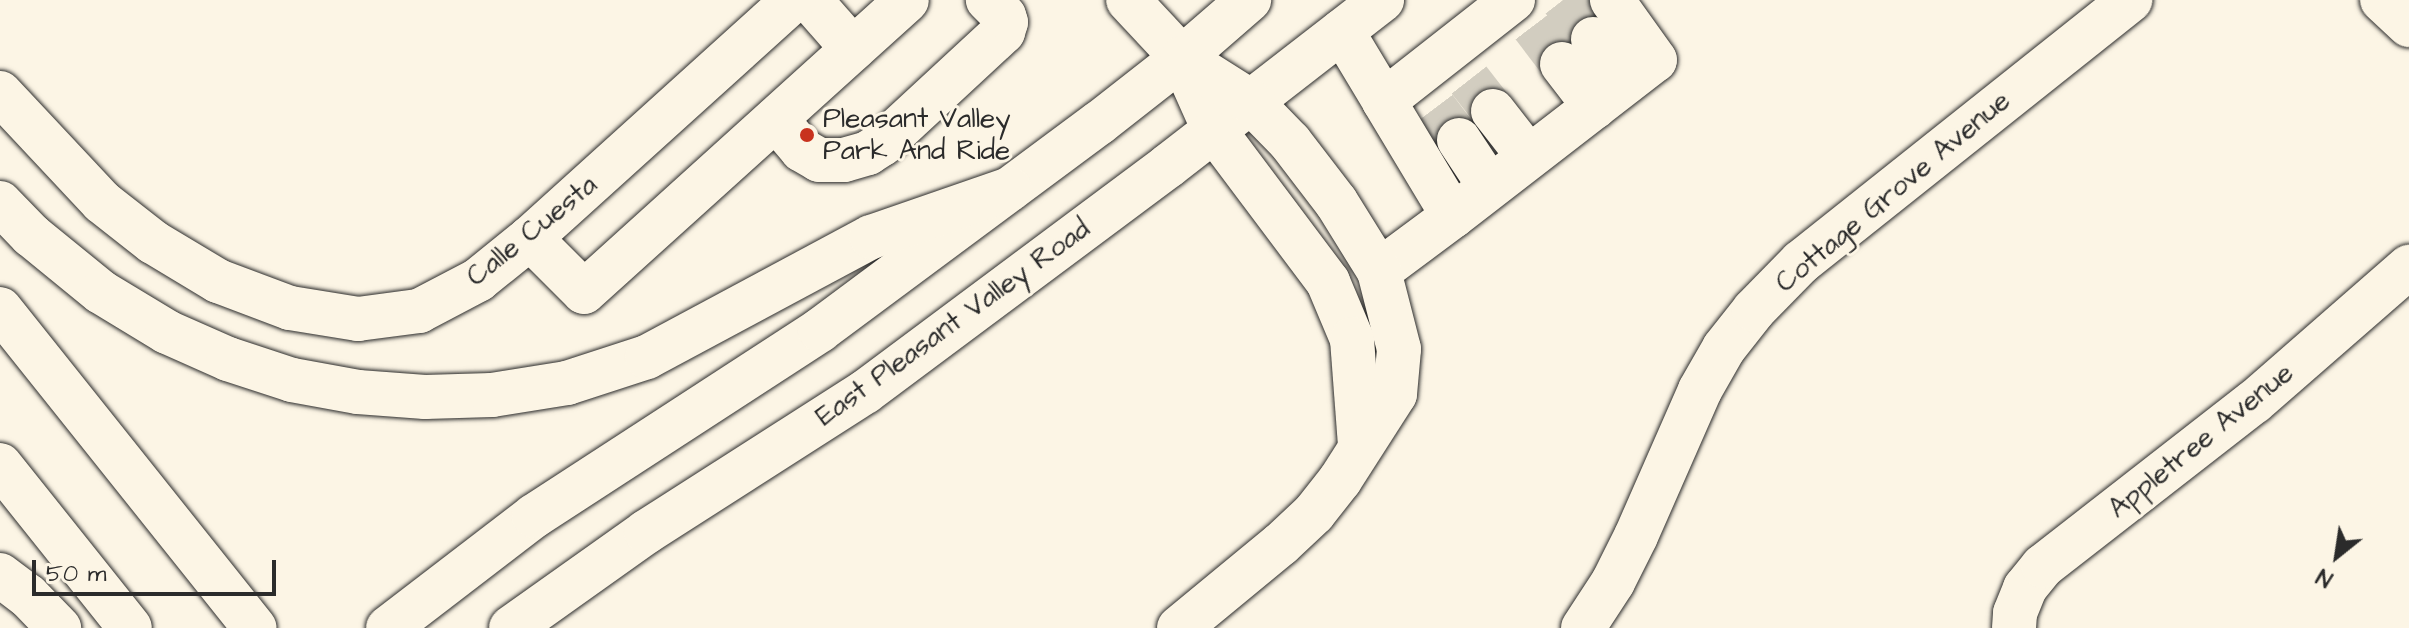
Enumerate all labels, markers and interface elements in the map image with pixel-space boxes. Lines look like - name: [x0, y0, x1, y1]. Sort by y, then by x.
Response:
- street label: Cottage Grove Avenue: [1769, 84, 2017, 300]
- place label: Pleasant Valley Park And Ride: [823, 102, 1011, 168]
- marker: Pleasant Valley Park And Ride: [798, 126, 816, 144]
- street label: Calle Cuesta: [460, 168, 604, 294]
- street label: East Pleasant Valley Road: [809, 212, 1097, 434]
- street label: Appletree Avenue: [2102, 356, 2300, 526]
- north arrow: [2297, 516, 2377, 596]
- scale bar: [36, 544, 280, 594]
- text: 50 m: [46, 557, 106, 591]
- text: N: [2311, 560, 2338, 594]

